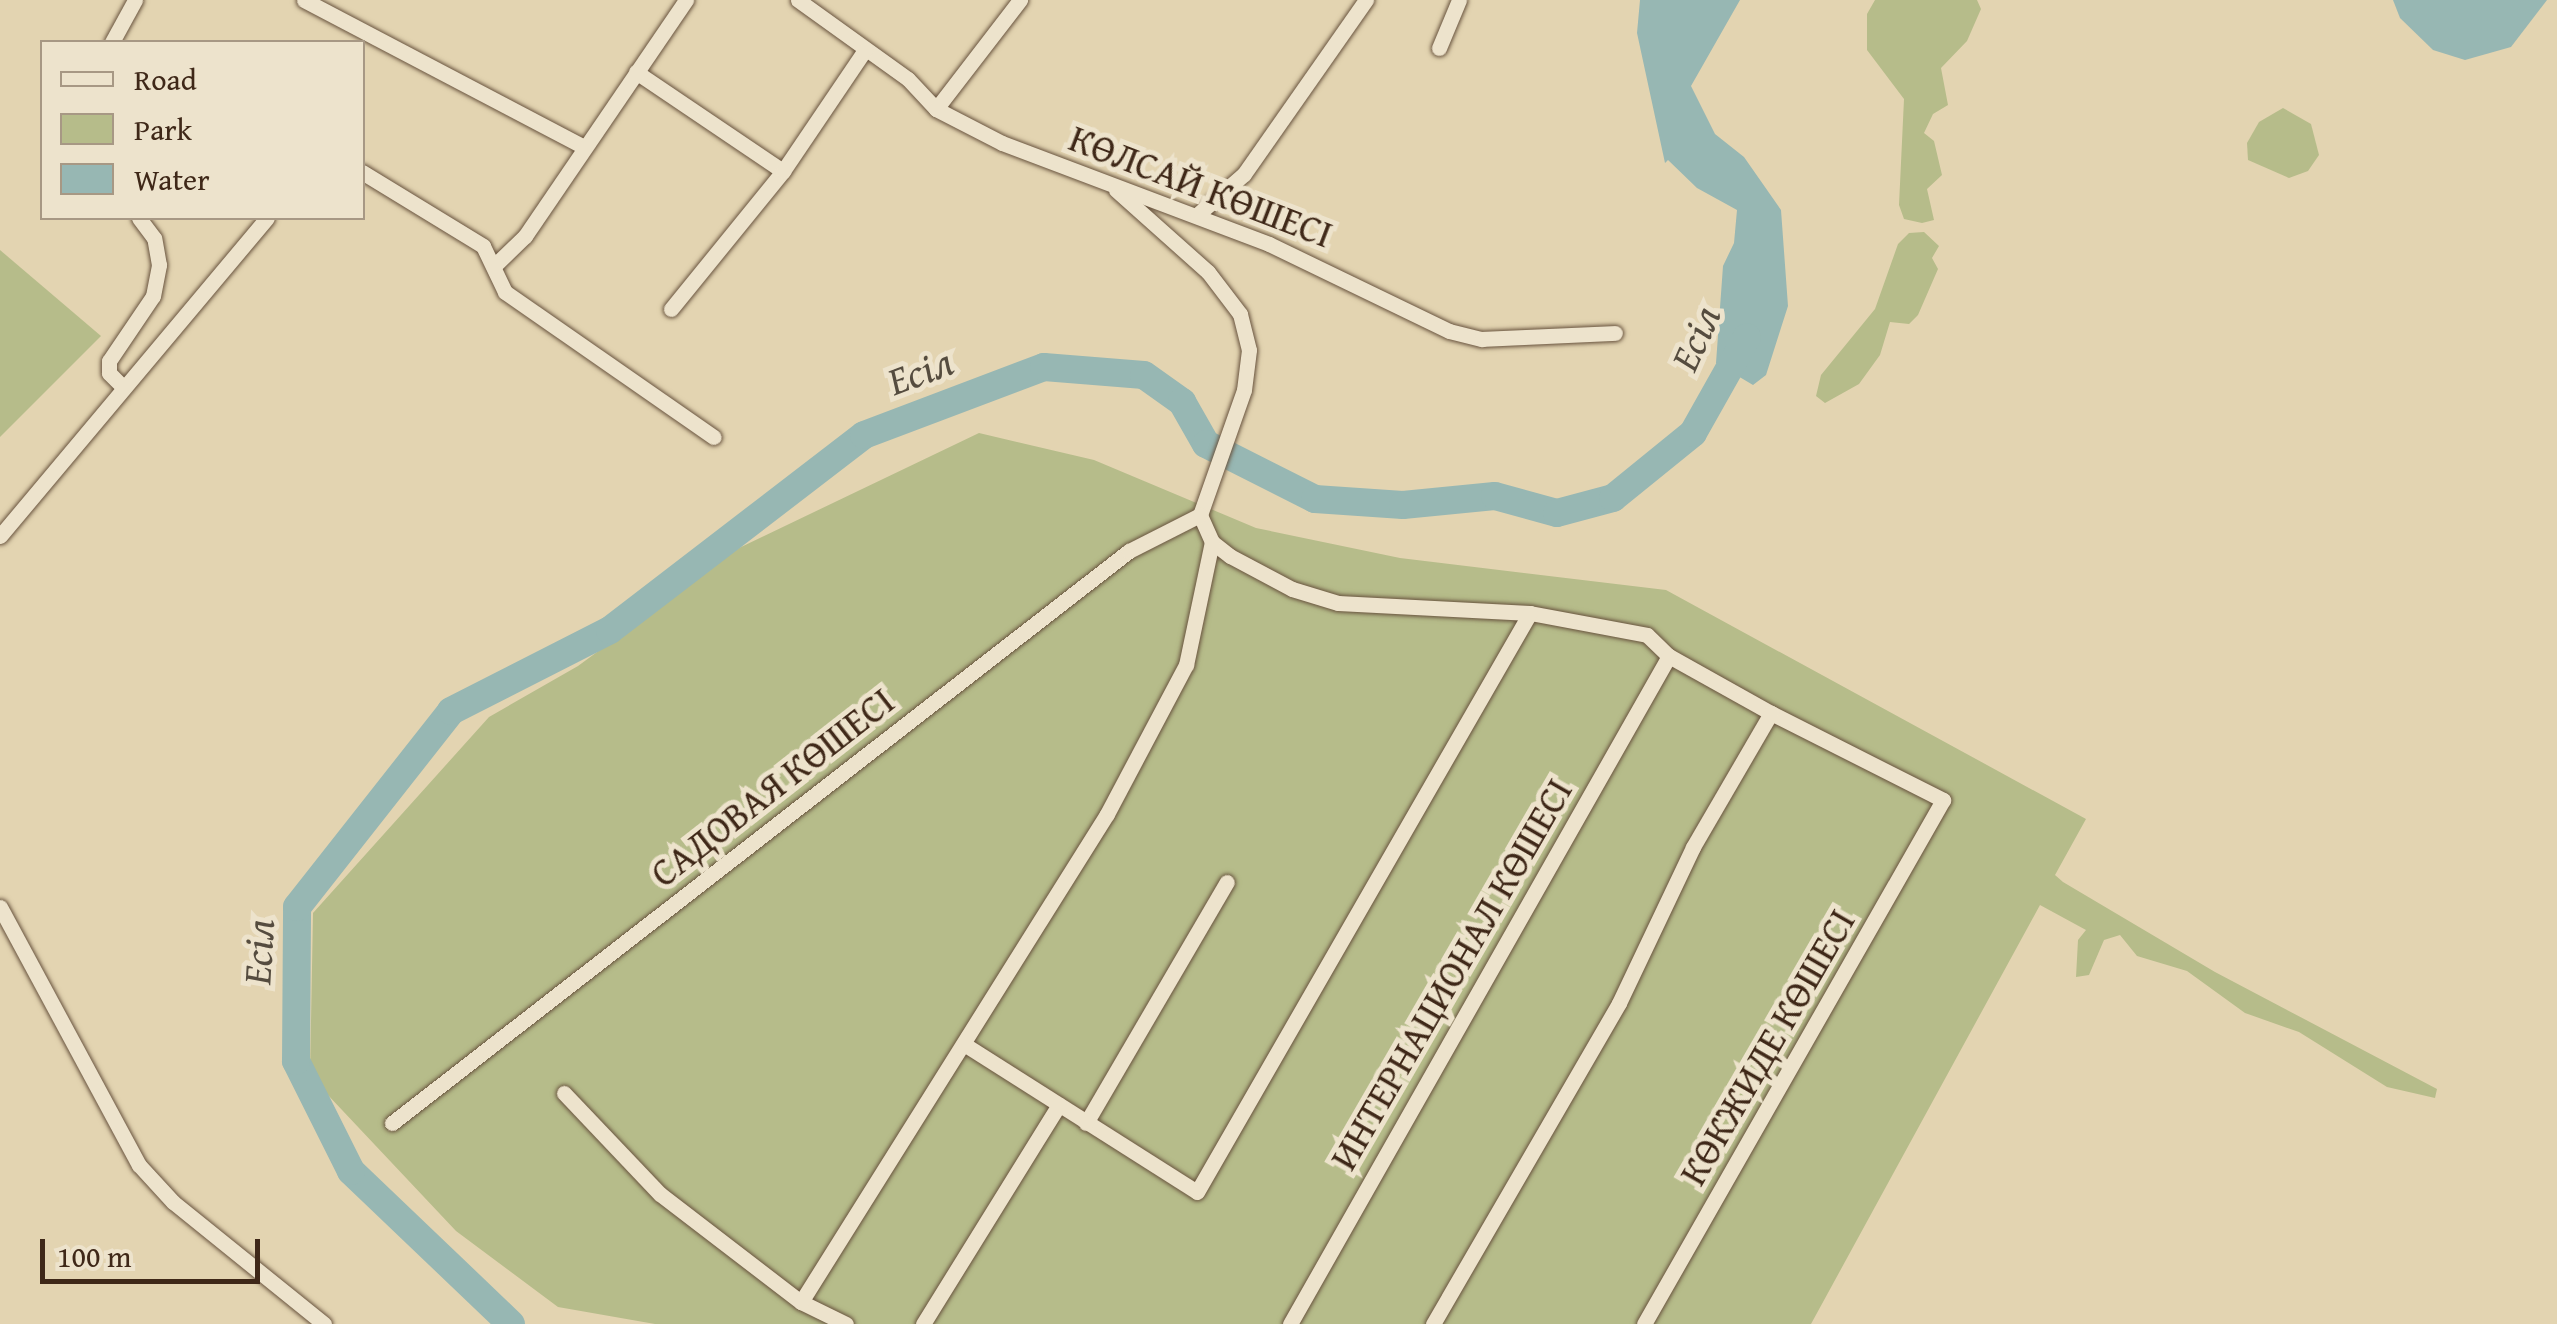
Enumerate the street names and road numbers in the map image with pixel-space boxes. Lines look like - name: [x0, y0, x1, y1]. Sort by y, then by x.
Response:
- street label: КӨЛСАЙ КӨШЕСІ: [1063, 115, 1339, 257]
- street label: САДОВАЯ КӨШЕСІ: [641, 678, 903, 896]
- street label: ИНТЕРНАЦИОНАЛ КӨШЕСІ: [1320, 770, 1582, 1178]
- street label: КӨКЖИДЕ КӨШЕСІ: [1670, 901, 1864, 1193]

